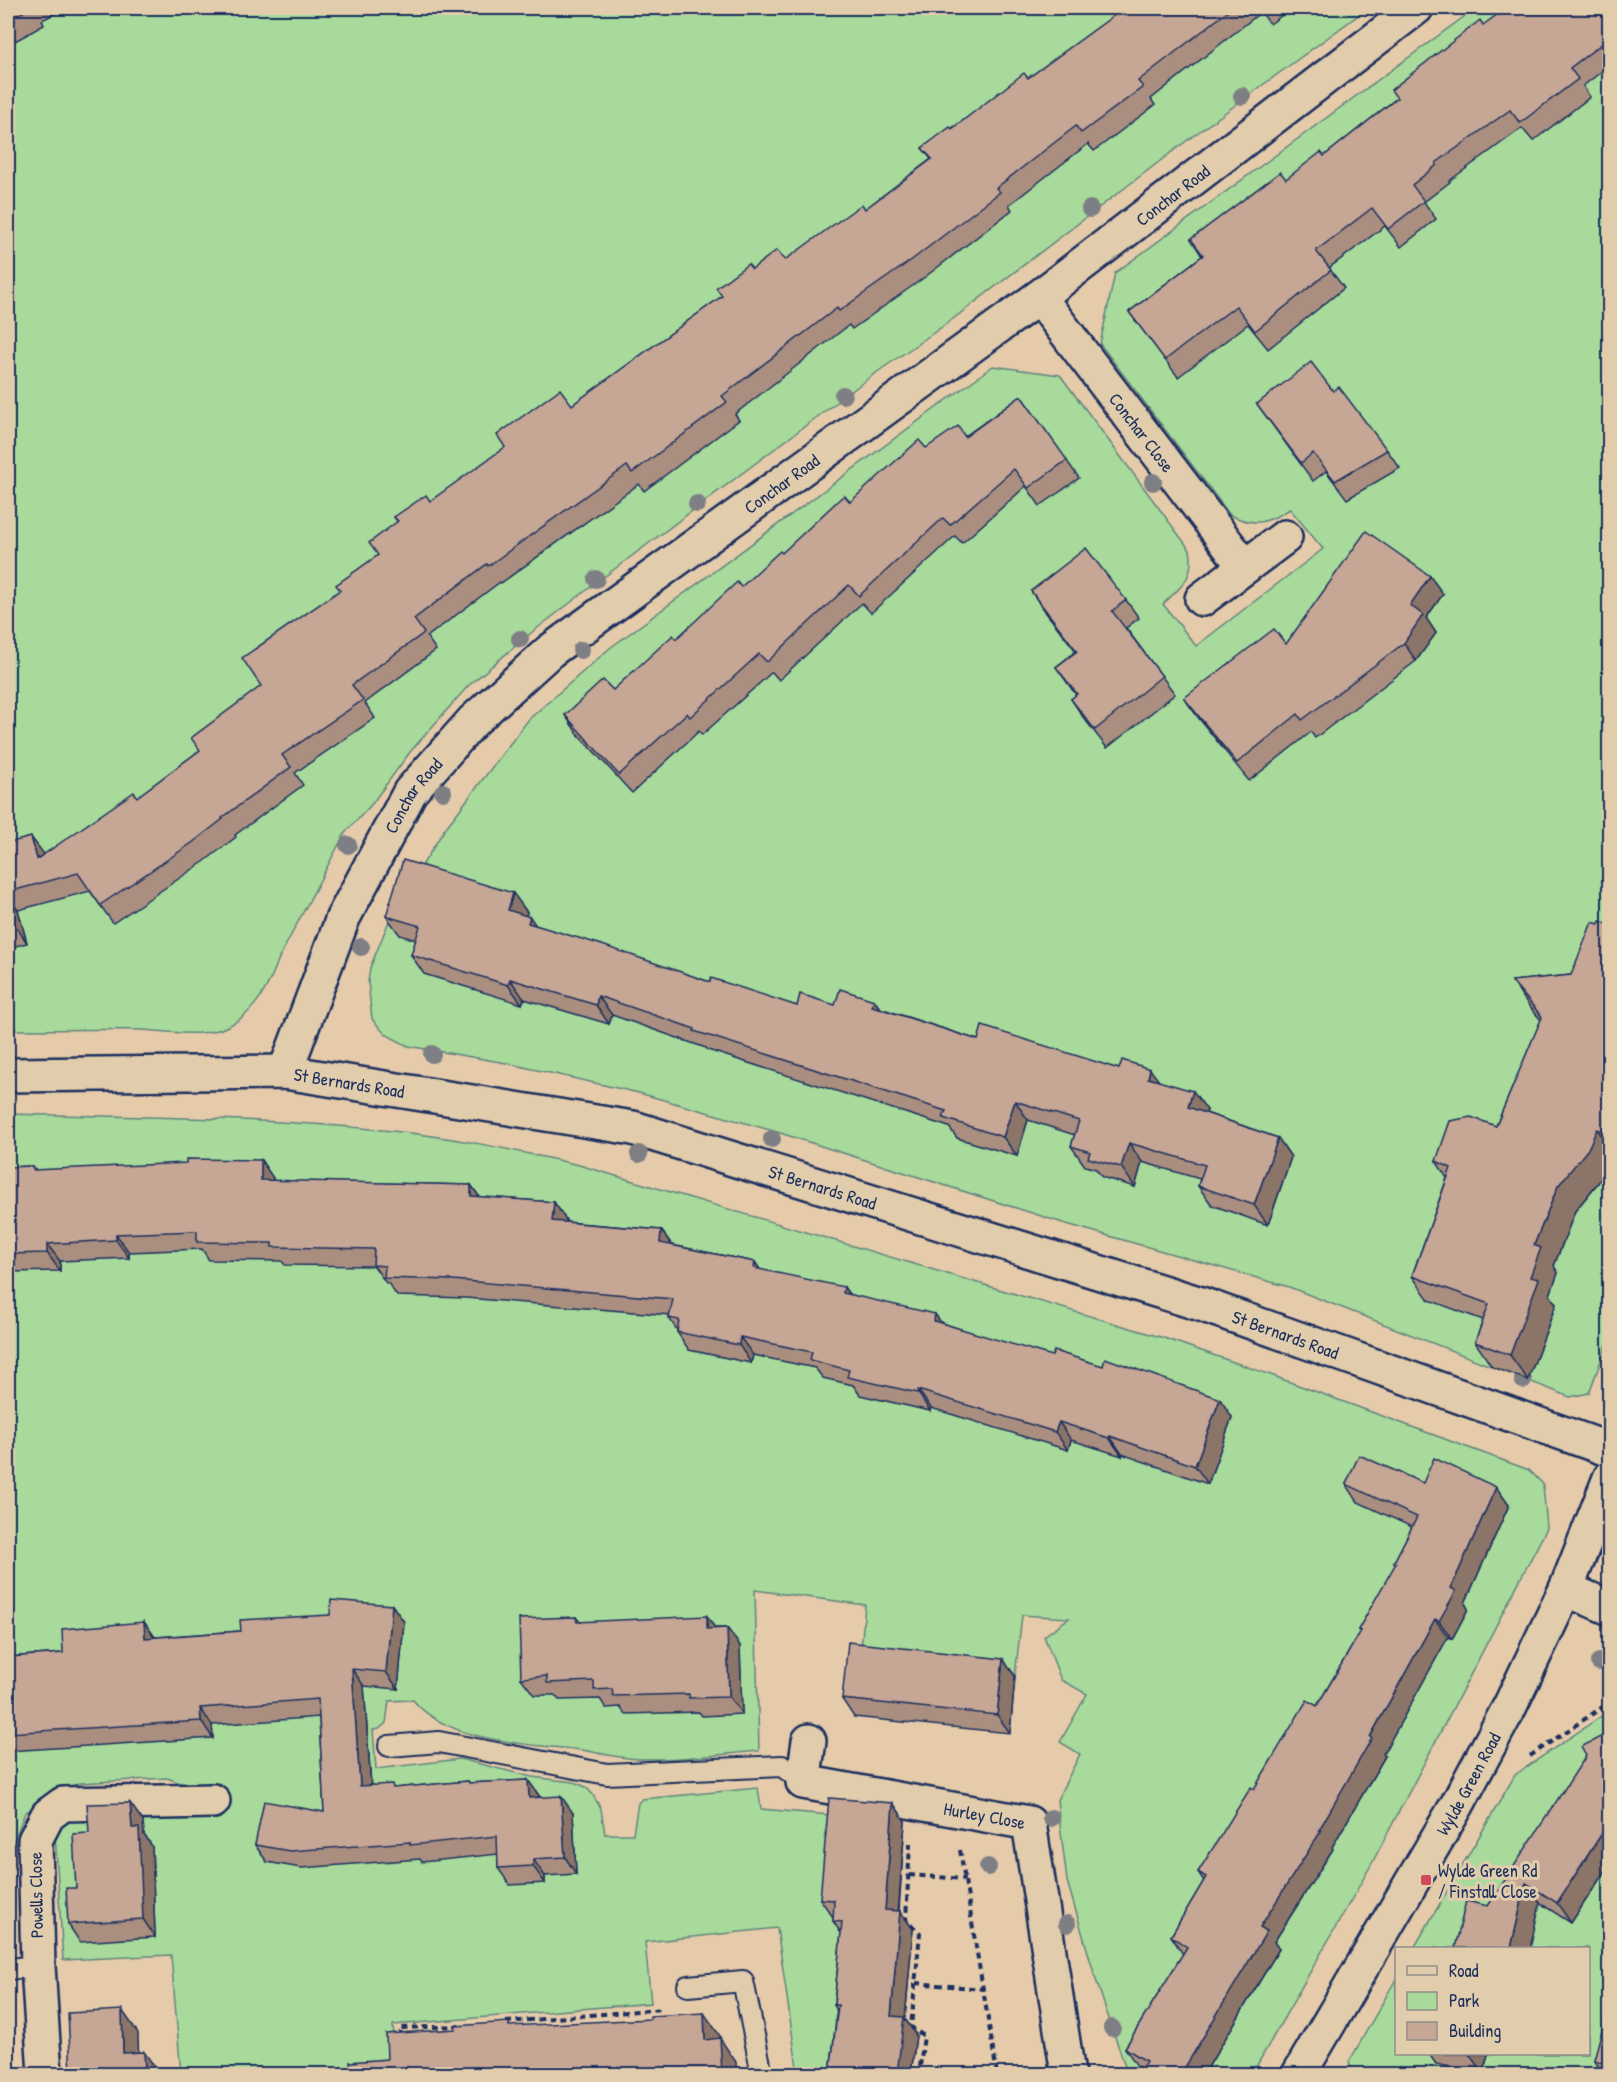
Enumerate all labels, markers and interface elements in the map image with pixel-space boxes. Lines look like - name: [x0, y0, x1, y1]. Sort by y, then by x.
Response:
- street label: Conchar Road: [1130, 158, 1215, 231]
- street label: Conchar Close: [1104, 387, 1181, 477]
- street label: Conchar Road: [739, 448, 824, 519]
- street label: Conchar Road: [378, 752, 448, 838]
- street label: St Bernards Road: [292, 1061, 406, 1104]
- street label: St Bernards Road: [766, 1158, 880, 1215]
- street label: St Bernards Road: [1229, 1304, 1342, 1365]
- street label: Wylde Green Road: [1430, 1728, 1506, 1840]
- street label: Hurley Close: [942, 1795, 1027, 1835]
- street label: Powells Close: [23, 1852, 49, 1938]
- place label: Wylde Green Rd / Finstall Close: [1438, 1858, 1537, 1904]
- marker: Wylde Green Rd / Finstall Close: [1419, 1873, 1433, 1887]
- legend: [1395, 1947, 1590, 2055]
- text: Road: [1449, 1958, 1479, 1983]
- text: Park: [1449, 1988, 1480, 2013]
- text: Building: [1449, 2018, 1501, 2043]

